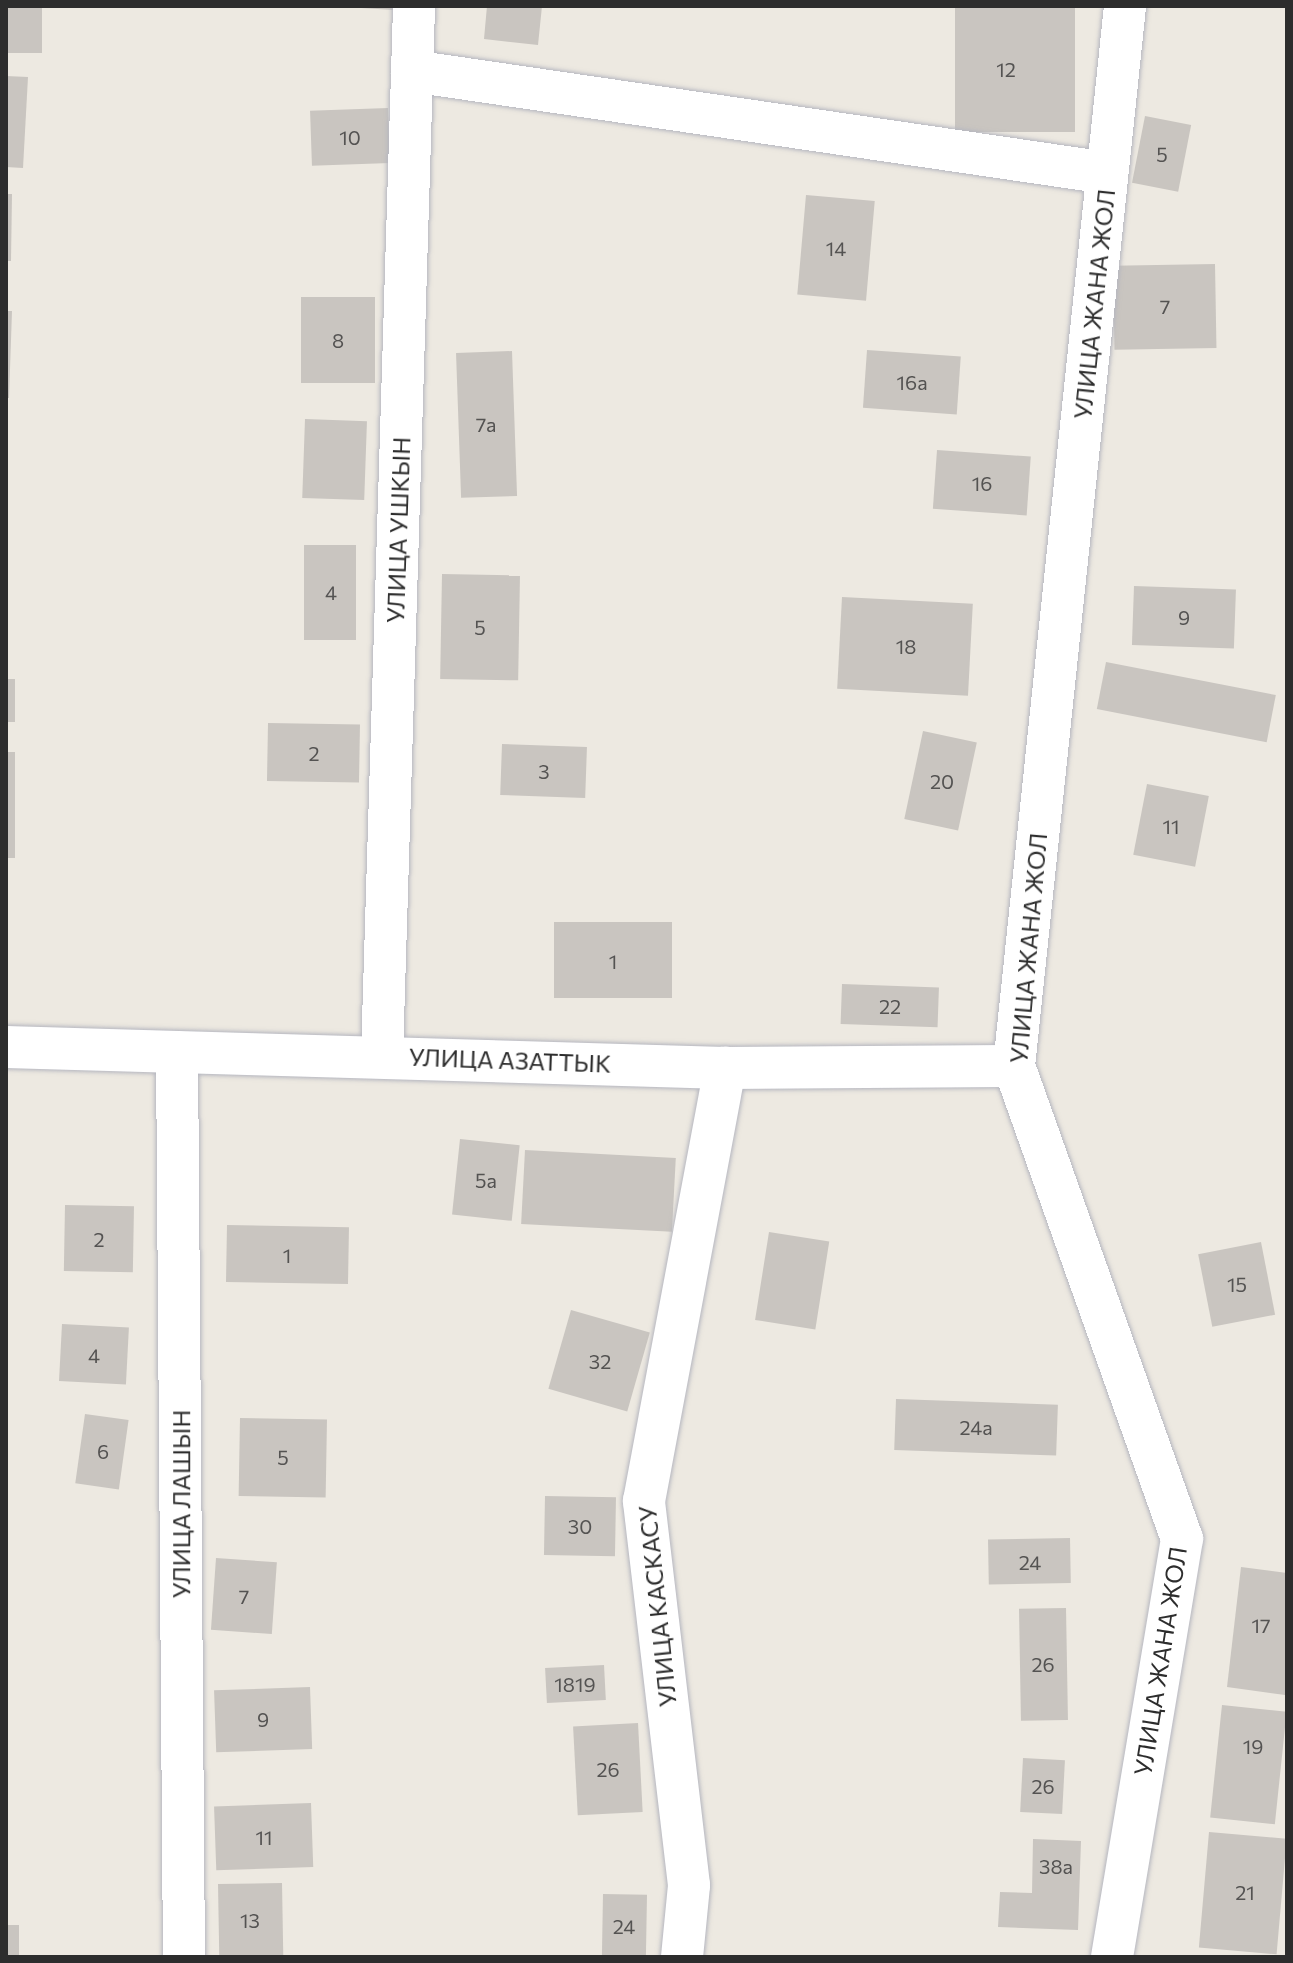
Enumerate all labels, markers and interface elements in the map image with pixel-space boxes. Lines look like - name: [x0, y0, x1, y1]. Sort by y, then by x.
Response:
- house number: 12: [996, 57, 1016, 81]
- house number: 10: [339, 125, 361, 149]
- house number: 5: [1156, 142, 1168, 166]
- street label: УЛИЦА ЖАНА ЖОЛ: [1068, 187, 1120, 421]
- house number: 14: [826, 236, 846, 260]
- house number: 7: [1160, 294, 1170, 318]
- house number: 8: [332, 328, 344, 352]
- house number: 16а: [896, 370, 928, 394]
- house number: 7а: [476, 412, 496, 436]
- street label: УЛИЦА УШКЫН: [380, 436, 416, 624]
- house number: 16: [972, 471, 992, 495]
- house number: 4: [325, 580, 337, 604]
- house number: 9: [1178, 605, 1190, 629]
- house number: 5: [474, 615, 486, 639]
- house number: 18: [896, 634, 916, 658]
- house number: 2: [308, 741, 320, 765]
- house number: 3: [538, 759, 550, 783]
- house number: 20: [930, 769, 954, 793]
- house number: 11: [1162, 814, 1180, 838]
- street label: УЛИЦА ЖАНА ЖОЛ: [1004, 831, 1052, 1065]
- house number: 1: [609, 949, 617, 973]
- house number: 22: [879, 994, 901, 1018]
- street label: УЛИЦА АЗАТТЫК: [408, 1042, 612, 1078]
- house number: 5а: [475, 1168, 497, 1192]
- house number: 2: [93, 1227, 105, 1251]
- house number: 1: [283, 1243, 291, 1267]
- house number: 15: [1227, 1272, 1247, 1296]
- house number: 4: [88, 1343, 100, 1367]
- house number: 32: [589, 1349, 611, 1373]
- street label: УЛИЦА ЛАШЫН: [167, 1410, 195, 1598]
- house number: 24а: [959, 1415, 993, 1439]
- house number: 6: [97, 1439, 109, 1463]
- house number: 5: [277, 1445, 289, 1469]
- street label: УЛИЦА КАСКАСУ: [632, 1504, 682, 1708]
- house number: 30: [568, 1514, 592, 1538]
- street label: УЛИЦА ЖАНА ЖОЛ: [1128, 1544, 1192, 1778]
- house number: 24: [1019, 1550, 1041, 1574]
- house number: 7: [239, 1584, 249, 1608]
- house number: 17: [1251, 1613, 1271, 1637]
- house number: 26: [1031, 1652, 1055, 1676]
- house number: 1819: [554, 1672, 596, 1696]
- house number: 9: [257, 1707, 269, 1731]
- house number: 19: [1243, 1734, 1263, 1758]
- house number: 26: [596, 1757, 620, 1781]
- house number: 26: [1031, 1774, 1055, 1798]
- house number: 11: [255, 1825, 273, 1849]
- house number: 38а: [1039, 1854, 1073, 1878]
- house number: 21: [1235, 1880, 1255, 1904]
- house number: 13: [240, 1908, 260, 1932]
- house number: 24: [613, 1914, 635, 1938]

